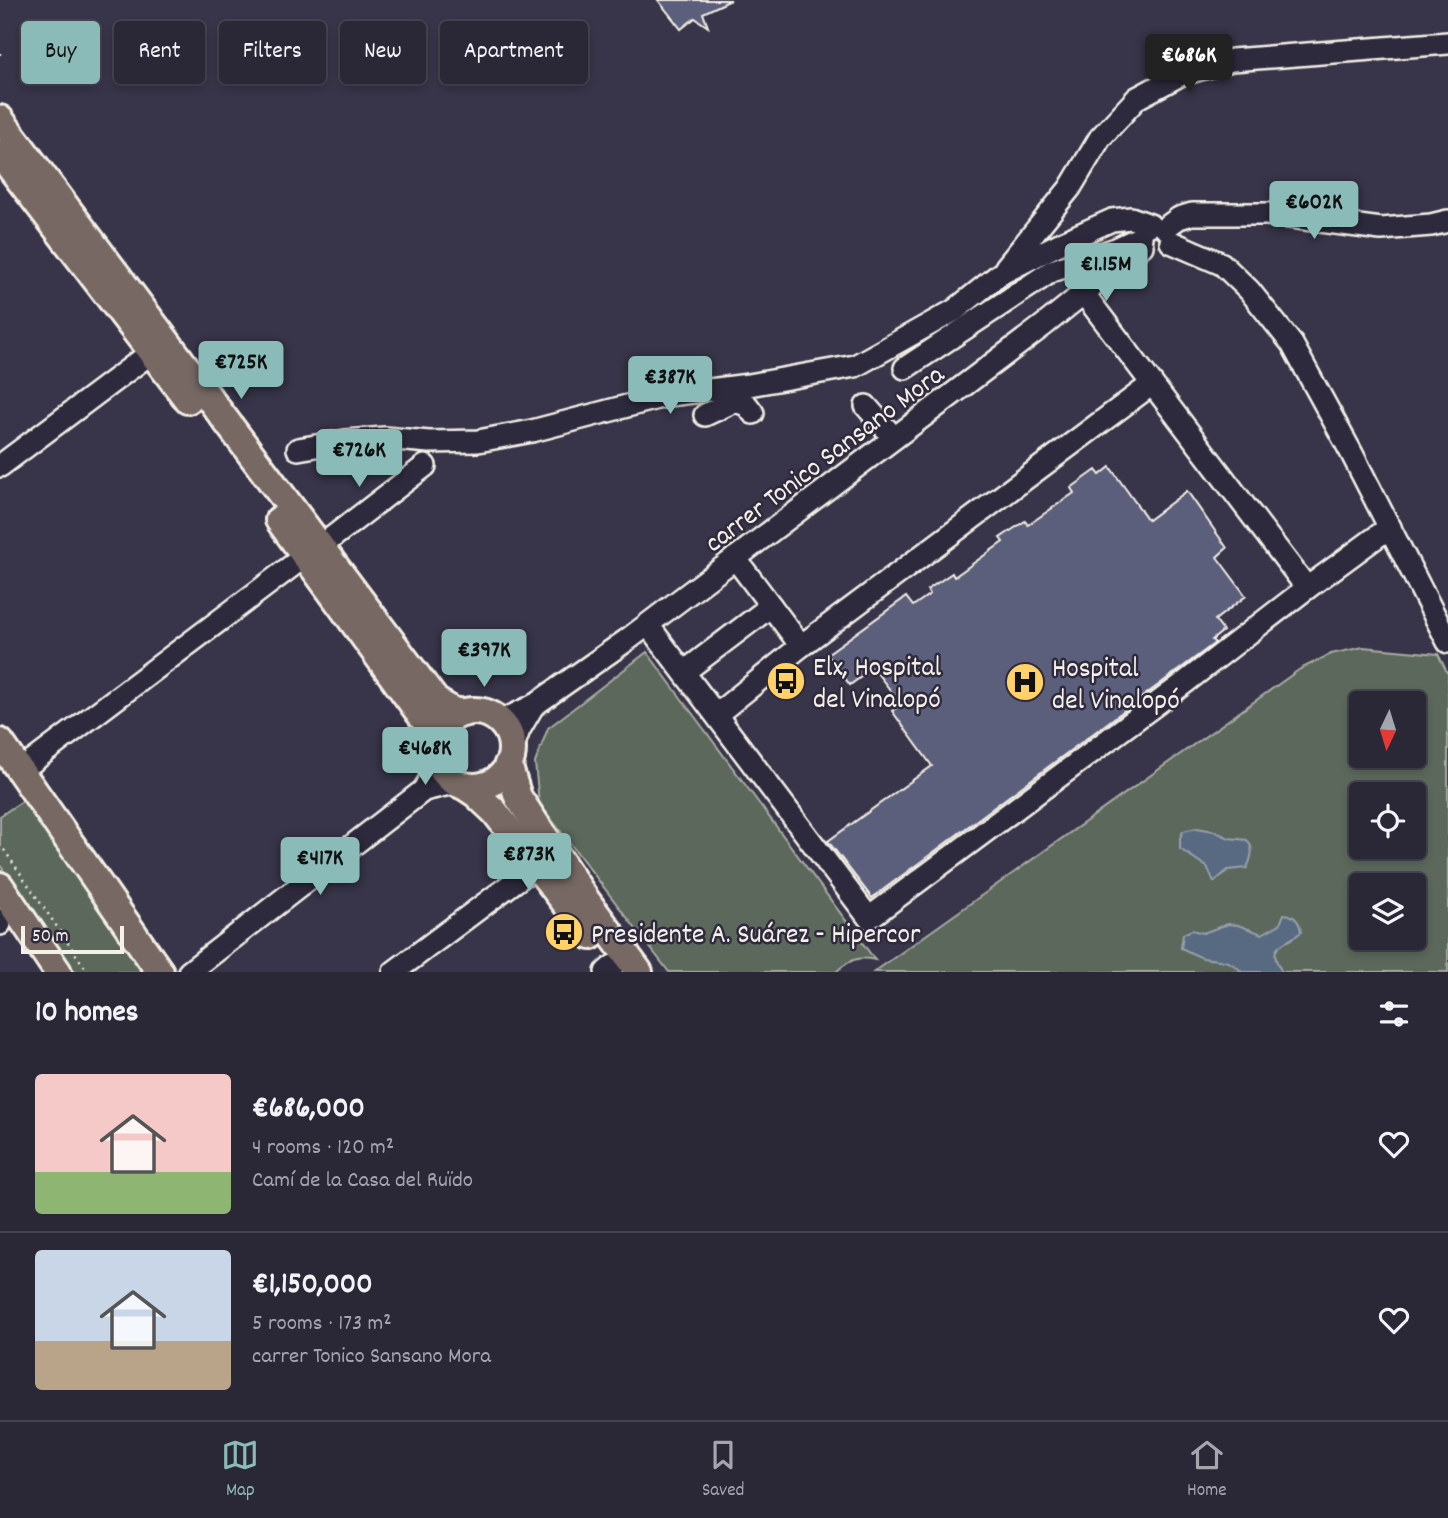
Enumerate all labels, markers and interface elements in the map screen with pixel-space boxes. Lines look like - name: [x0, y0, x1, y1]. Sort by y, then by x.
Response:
- chip: Buy: [21, 21, 100, 84]
- chip: Rent: [114, 21, 205, 84]
- chip: Filters: [219, 21, 326, 84]
- chip: New: [340, 21, 426, 84]
- chip: Apartment: [440, 21, 588, 84]
- pin: €686K: [1140, 34, 1238, 94]
- text: €686K: [1161, 40, 1217, 73]
- pin: €602K: [1265, 182, 1363, 241]
- text: €602K: [1285, 187, 1343, 220]
- pin: €1.15M: [1049, 244, 1163, 303]
- text: €1.15M: [1081, 249, 1131, 282]
- pin: €725K: [192, 342, 290, 401]
- text: €725K: [215, 347, 267, 380]
- pin: €387K: [621, 356, 719, 416]
- street label: carrer Tonico Sansano Mora: [698, 357, 955, 565]
- text: €387K: [644, 362, 696, 395]
- pin: €726K: [310, 430, 408, 489]
- text: €726K: [332, 435, 386, 468]
- pin: €397K: [435, 630, 533, 689]
- text: €397K: [457, 635, 511, 668]
- place label: Elx, Hospital del Vinalopó: [813, 650, 942, 722]
- place label: Hospital del Vinalopó: [1052, 651, 1180, 723]
- bus stop icon: Elx, Hospital del Vinalopó: [765, 660, 807, 702]
- hospital icon: Hospital del Vinalopó: [1004, 661, 1046, 703]
- north arrow: [1349, 691, 1426, 768]
- map controls: [1349, 691, 1426, 950]
- pin: €468K: [376, 728, 474, 787]
- text: €468K: [398, 733, 452, 766]
- button: locate: [1349, 782, 1426, 859]
- pin: €873K: [480, 834, 578, 893]
- pin: €417K: [271, 838, 369, 897]
- text: €873K: [503, 839, 555, 872]
- text: €417K: [297, 843, 343, 876]
- button: layers: [1349, 873, 1426, 950]
- bus stop icon: Presidente A. Suárez - Hipercor: [543, 911, 585, 953]
- place label: Presidente A. Suárez - Hipercor: [591, 917, 921, 957]
- scale bar: [21, 923, 124, 955]
- text: 50 m: [32, 924, 69, 951]
- text: 10 homes: [35, 993, 138, 1036]
- icon: filters: [1375, 995, 1413, 1033]
- text: €686,000: [252, 1089, 365, 1132]
- icon: home: [91, 1102, 175, 1186]
- icon: heart: [1375, 1125, 1413, 1163]
- text: 4 rooms · 120 m²: [252, 1132, 394, 1165]
- text: Camí de la Casa del Ruïdo: [252, 1165, 473, 1198]
- text: €1,150,000: [252, 1265, 373, 1308]
- icon: home: [91, 1278, 175, 1362]
- icon: heart: [1375, 1301, 1413, 1339]
- text: 5 rooms · 173 m²: [252, 1308, 392, 1341]
- text: carrer Tonico Sansano Mora: [252, 1341, 491, 1374]
- tab: Map: [221, 1436, 259, 1505]
- tab: Saved: [702, 1436, 744, 1505]
- tab: Home: [1187, 1436, 1227, 1505]

